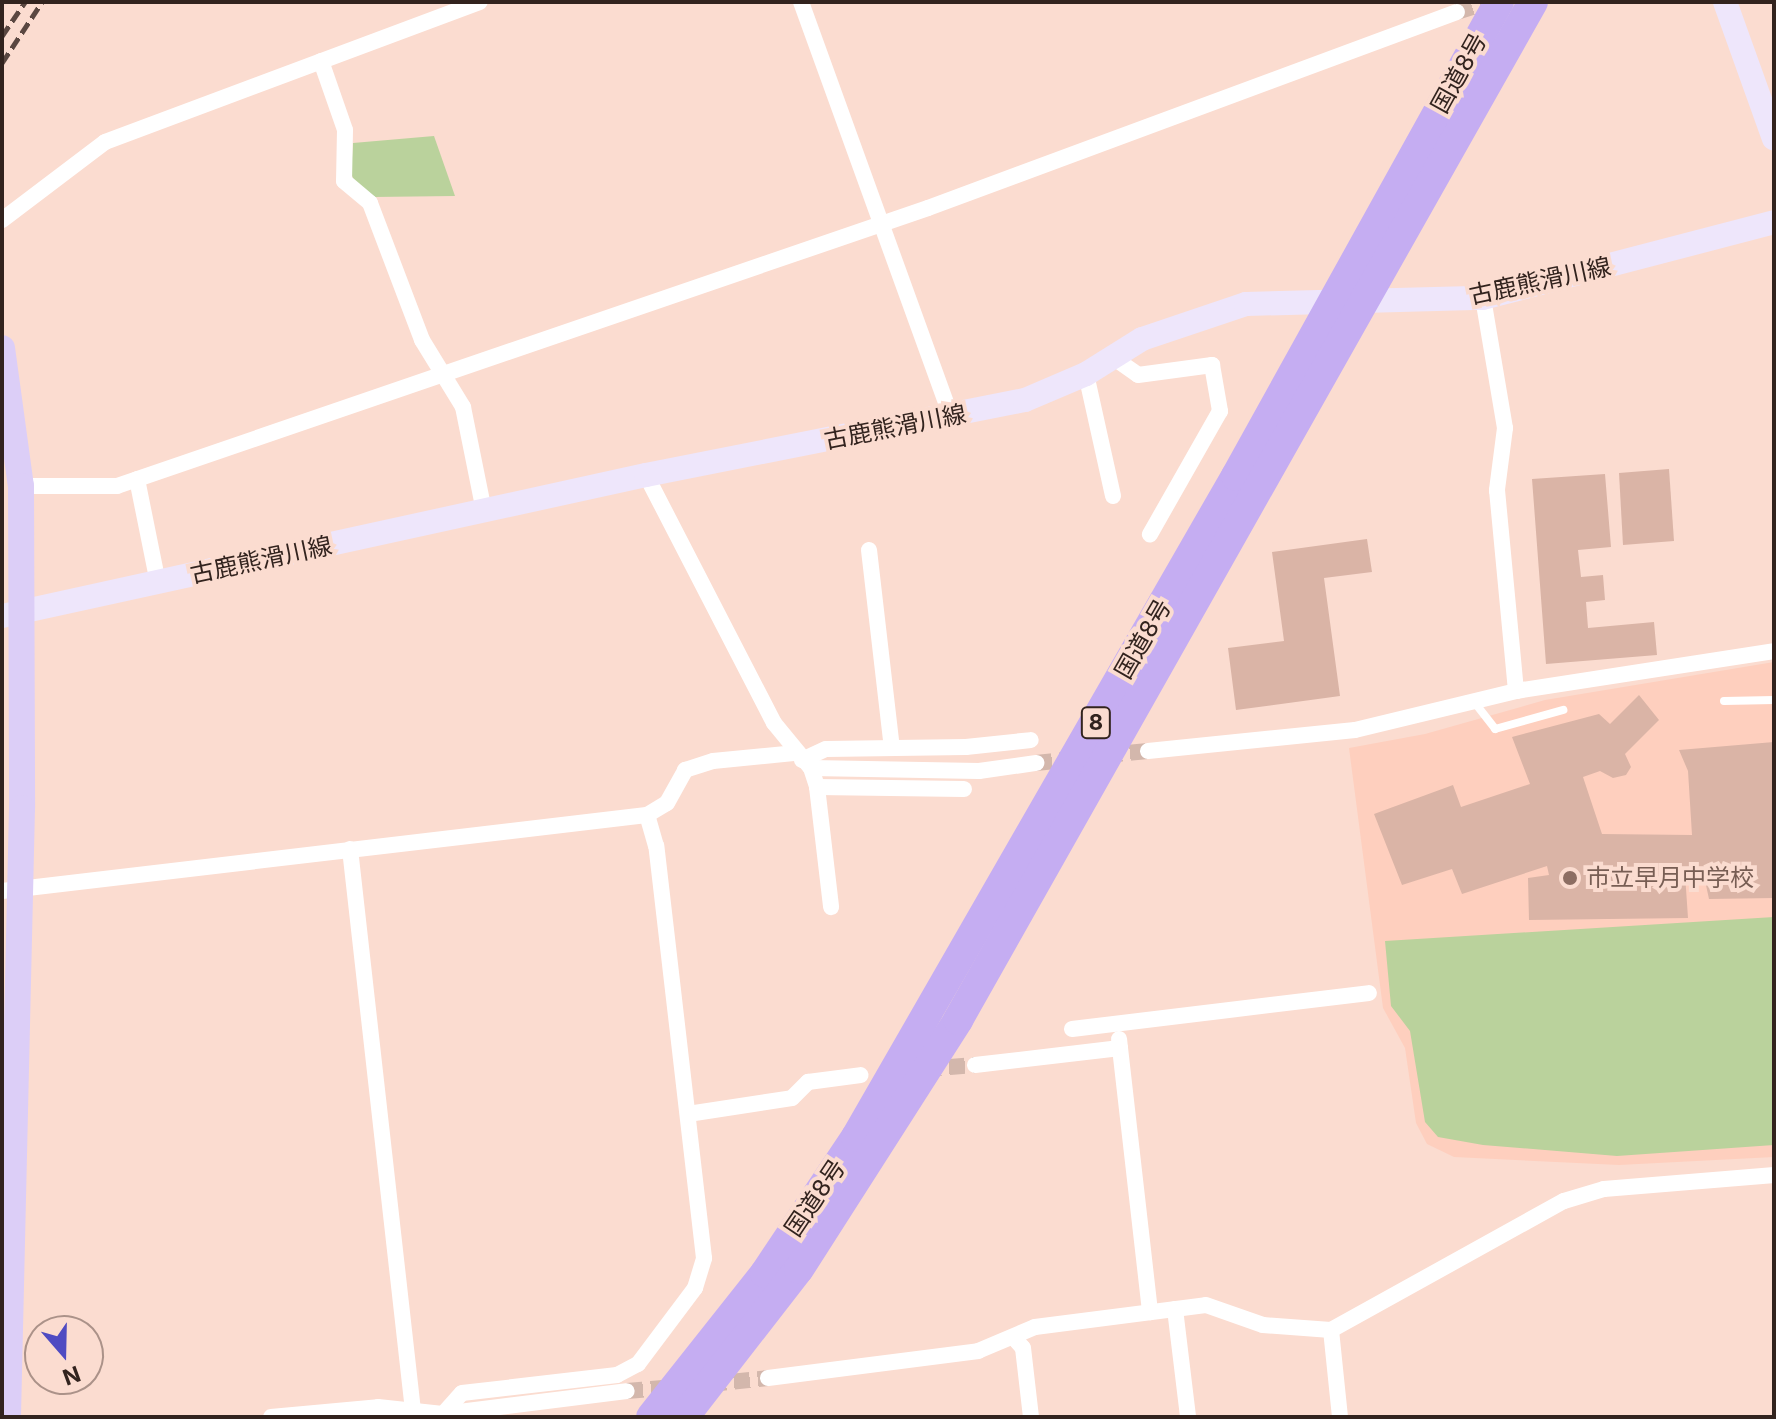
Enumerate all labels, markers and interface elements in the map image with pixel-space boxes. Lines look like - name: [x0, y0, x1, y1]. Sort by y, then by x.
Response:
- street label: 国道8号: [1425, 28, 1493, 118]
- street label: 古鹿熊滑川線: [1467, 252, 1613, 310]
- street label: 古鹿熊滑川線: [822, 399, 968, 455]
- street label: 古鹿熊滑川線: [188, 531, 334, 589]
- street label: 国道8号: [1109, 594, 1177, 684]
- road number: 8: [1080, 705, 1112, 741]
- place label: 市立早月中学校: [1586, 864, 1754, 892]
- marker: 市立早月中学校: [1561, 869, 1579, 887]
- street label: 国道8号: [779, 1154, 851, 1242]
- north arrow: [24, 1315, 104, 1395]
- text: N: [59, 1361, 84, 1391]

